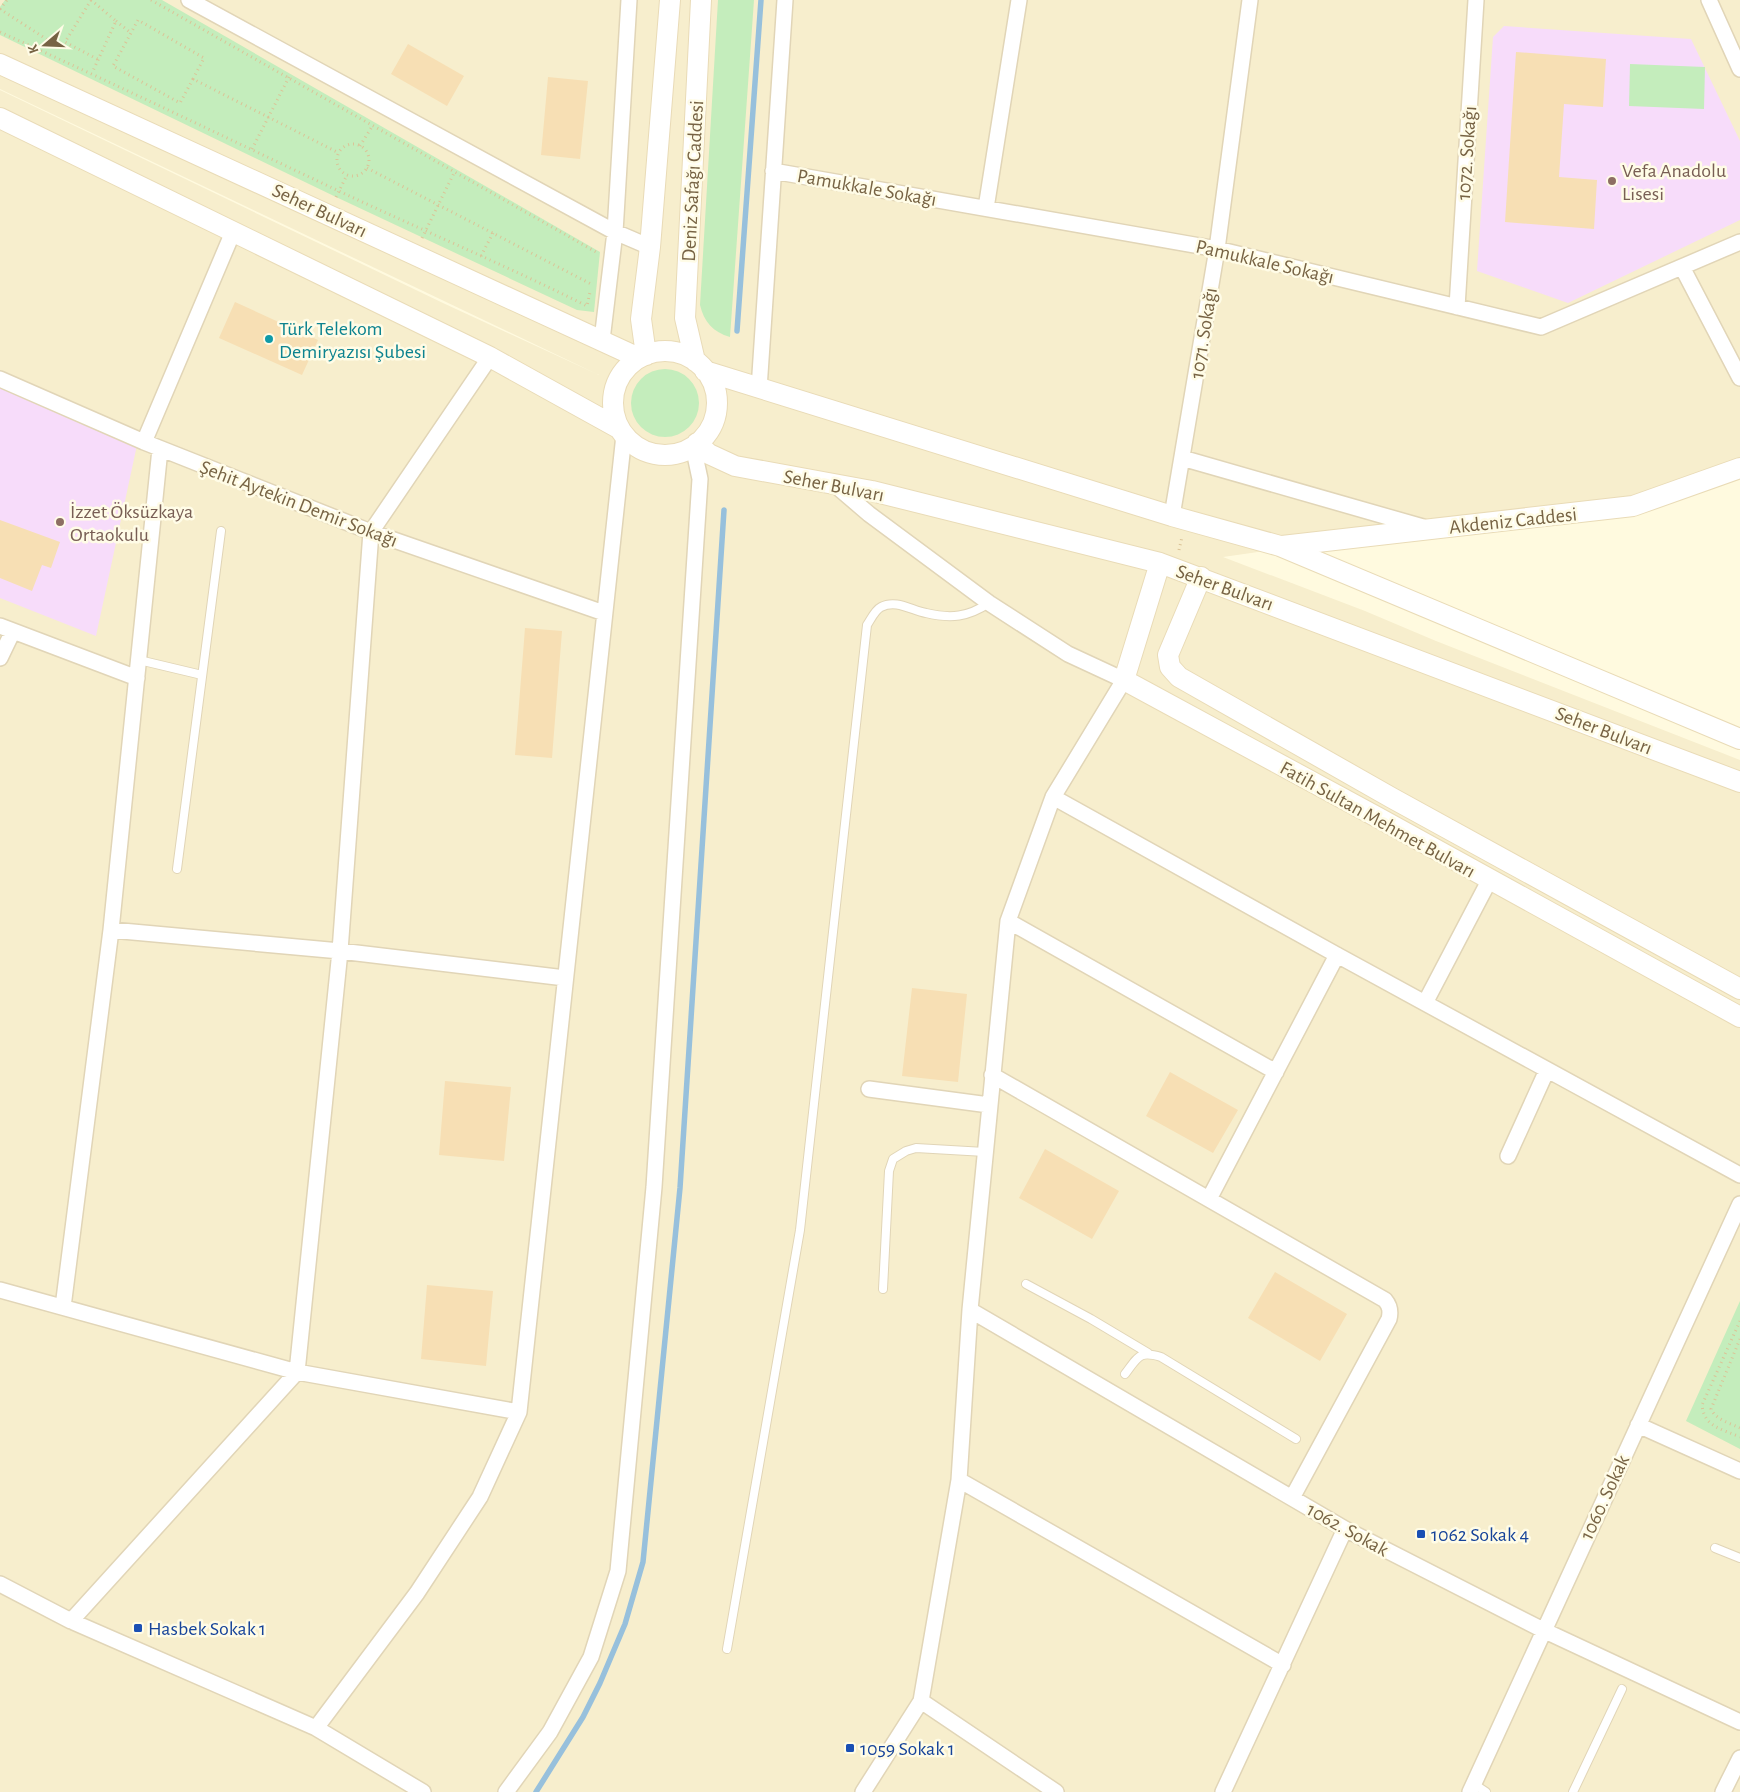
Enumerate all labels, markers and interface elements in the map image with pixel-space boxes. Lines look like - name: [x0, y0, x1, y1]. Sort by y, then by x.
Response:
- north arrow: [20, 20, 70, 70]
- text: K: [25, 42, 42, 55]
- street label: Deniz Safağı Caddesi: [679, 100, 707, 262]
- street label: 1072. Sokağı: [1454, 105, 1480, 201]
- place label: Vefa Anadolu Lisesi: [1622, 161, 1726, 204]
- street label: Pamukkale Sokağı: [796, 166, 938, 210]
- marker: Vefa Anadolu Lisesi: [1606, 175, 1618, 187]
- street label: Seher Bulvarı: [269, 180, 370, 242]
- street label: Pamukkale Sokağı: [1194, 236, 1336, 288]
- street label: 1071. Sokağı: [1187, 286, 1221, 380]
- place label: Türk Telekom Demiryazısı Şubesi: [279, 319, 426, 362]
- marker: Türk Telekom Demiryazısı Şubesi: [263, 333, 275, 345]
- street label: Şehit Aytekin Demir Sokağı: [197, 457, 400, 551]
- street label: Seher Bulvarı: [782, 466, 886, 506]
- place label: İzzet Öksüzkaya Ortaokulu: [70, 502, 193, 545]
- street label: Akdeniz Caddesi: [1448, 504, 1578, 538]
- marker: İzzet Öksüzkaya Ortaokulu: [54, 516, 66, 528]
- street label: Seher Bulvarı: [1173, 561, 1276, 615]
- street label: Seher Bulvarı: [1552, 703, 1655, 759]
- street label: Fatih Sultan Mehmet Bulvarı: [1276, 758, 1479, 882]
- street label: 1060. Sokak: [1577, 1452, 1633, 1543]
- street label: 1062. Sokak: [1303, 1499, 1392, 1560]
- place label: 1062 Sokak 4: [1431, 1525, 1529, 1545]
- marker: 1062 Sokak 4: [1415, 1528, 1427, 1540]
- place label: Hasbek Sokak 1: [148, 1619, 266, 1639]
- marker: Hasbek Sokak 1: [132, 1622, 144, 1634]
- place label: 1059 Sokak 1: [860, 1739, 955, 1759]
- marker: 1059 Sokak 1: [844, 1742, 856, 1754]

